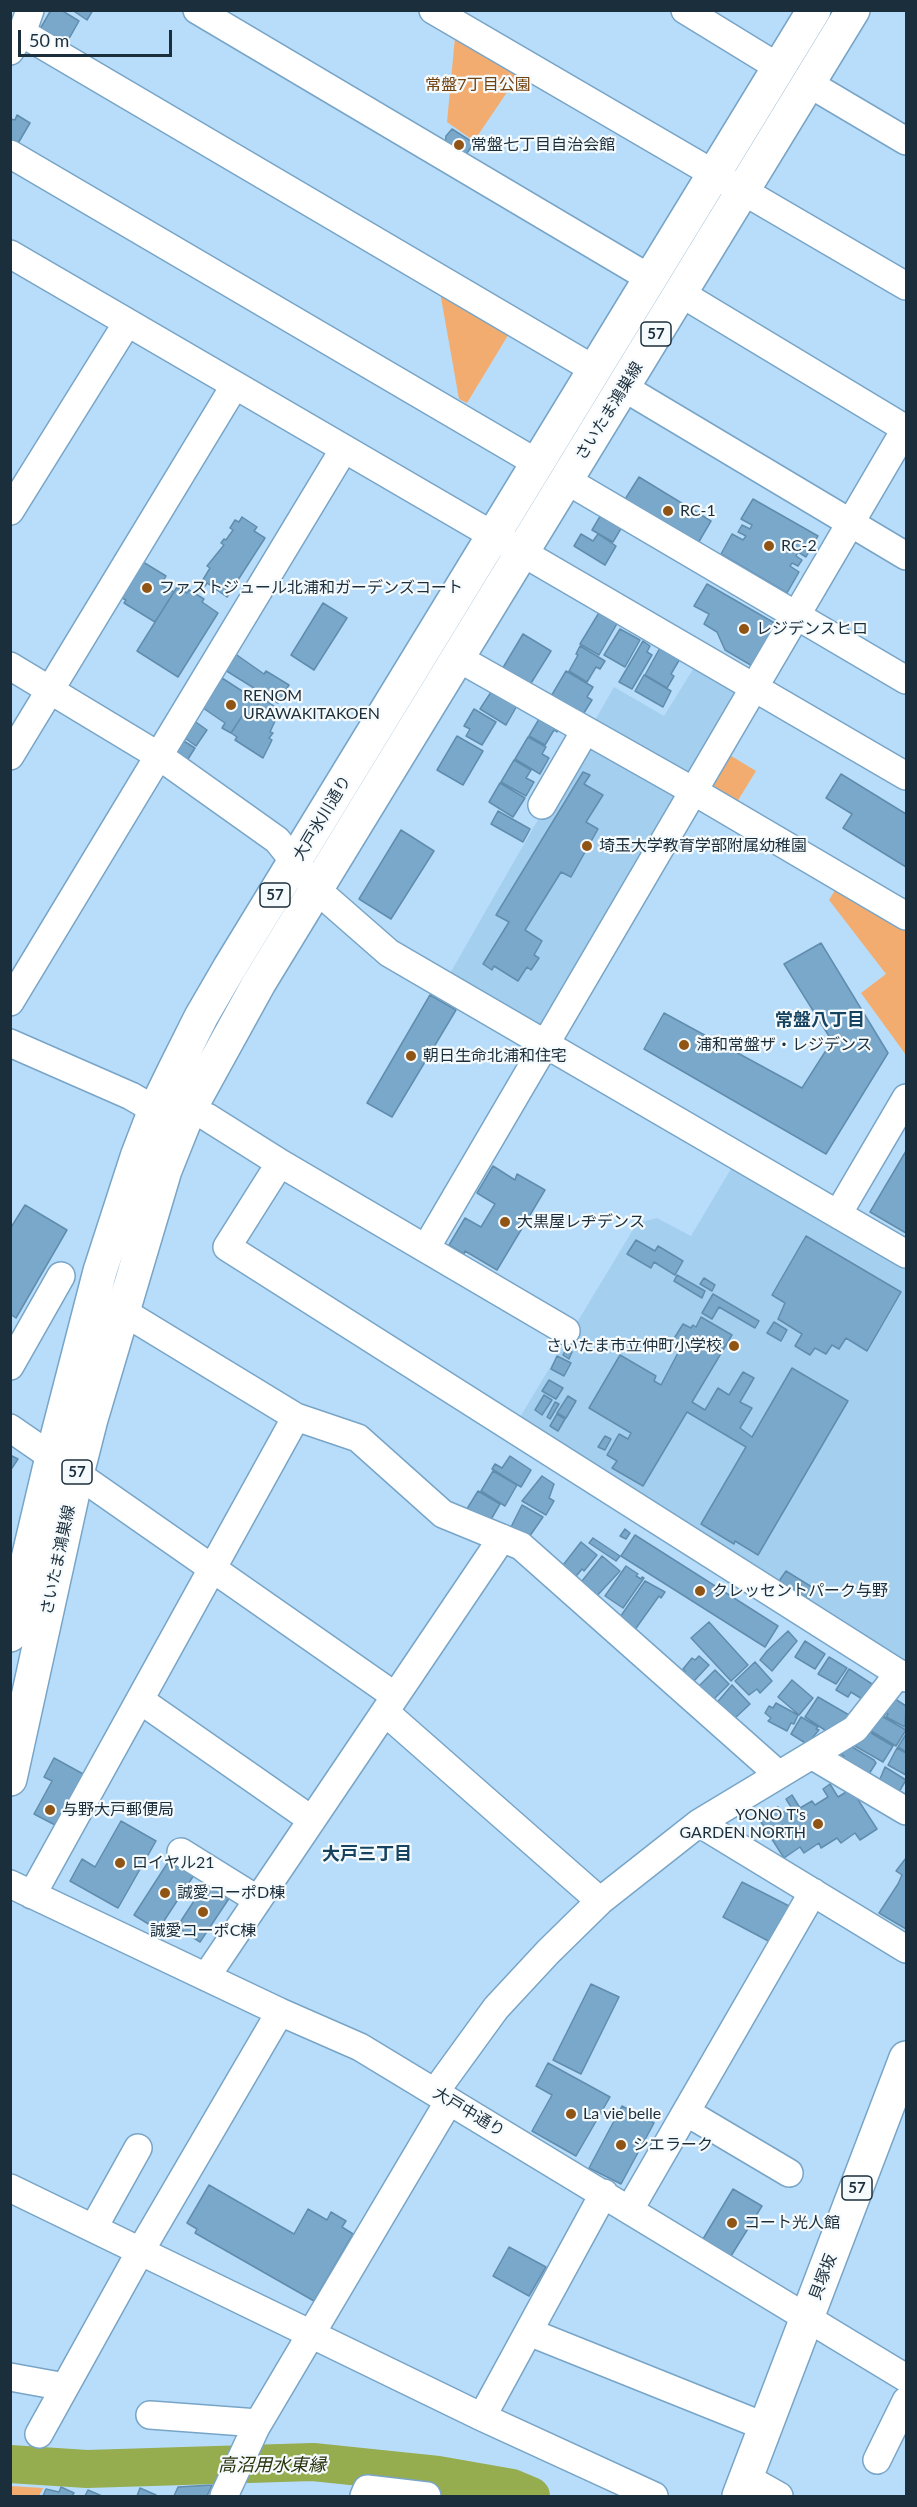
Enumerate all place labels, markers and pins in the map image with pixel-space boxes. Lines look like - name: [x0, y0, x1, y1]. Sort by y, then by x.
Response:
- place label: 常盤七丁目自治会館: [471, 135, 615, 155]
- marker: 常盤七丁目自治会館: [452, 138, 466, 152]
- place label: RC-1: [680, 501, 716, 521]
- marker: RC-1: [661, 504, 675, 518]
- place label: RC-2: [781, 536, 817, 556]
- marker: RC-2: [762, 539, 776, 553]
- place label: ファストジュール北浦和ガーデンズコート: [159, 578, 463, 598]
- marker: ファストジュール北浦和ガーデンズコート: [140, 581, 154, 595]
- place label: レジデンスヒロ: [756, 619, 868, 639]
- marker: レジデンスヒロ: [737, 622, 751, 636]
- place label: RENOM URAWAKITAKOEN: [243, 686, 380, 724]
- marker: RENOM URAWAKITAKOEN: [224, 698, 238, 712]
- place label: 埼玉大学教育学部附属幼稚園: [599, 836, 807, 856]
- marker: 埼玉大学教育学部附属幼稚園: [580, 839, 594, 853]
- place label: 浦和常盤ザ・レジデンス: [696, 1035, 872, 1055]
- marker: 浦和常盤ザ・レジデンス: [677, 1038, 691, 1052]
- place label: 朝日生命北浦和住宅: [423, 1046, 567, 1066]
- marker: 朝日生命北浦和住宅: [404, 1049, 418, 1063]
- place label: 大黒屋レヂデンス: [517, 1212, 645, 1232]
- marker: 大黒屋レヂデンス: [498, 1215, 512, 1229]
- place label: さいたま市立仲町小学校: [546, 1336, 722, 1356]
- marker: さいたま市立仲町小学校: [727, 1339, 741, 1353]
- place label: クレッセントパーク与野: [712, 1581, 888, 1601]
- marker: クレッセントパーク与野: [693, 1584, 707, 1598]
- place label: 与野大戸郵便局: [62, 1800, 174, 1820]
- marker: 与野大戸郵便局: [43, 1803, 57, 1817]
- place label: YONO T's GARDEN NORTH: [679, 1805, 806, 1843]
- marker: YONO T's GARDEN NORTH: [811, 1817, 825, 1831]
- place label: ロイヤル21: [132, 1853, 215, 1873]
- marker: ロイヤル21: [113, 1856, 127, 1870]
- place label: 誠愛コーポD棟: [177, 1883, 285, 1903]
- marker: 誠愛コーポD棟: [158, 1886, 172, 1900]
- marker: 誠愛コーポC棟: [196, 1905, 210, 1919]
- place label: 誠愛コーポC棟: [150, 1921, 256, 1941]
- place label: La vie belle: [583, 2104, 661, 2124]
- marker: La vie belle: [564, 2107, 578, 2121]
- place label: シエラーク: [633, 2135, 713, 2155]
- marker: シエラーク: [614, 2138, 628, 2152]
- place label: コート光人館: [744, 2213, 840, 2233]
- marker: コート光人館: [725, 2216, 739, 2230]

